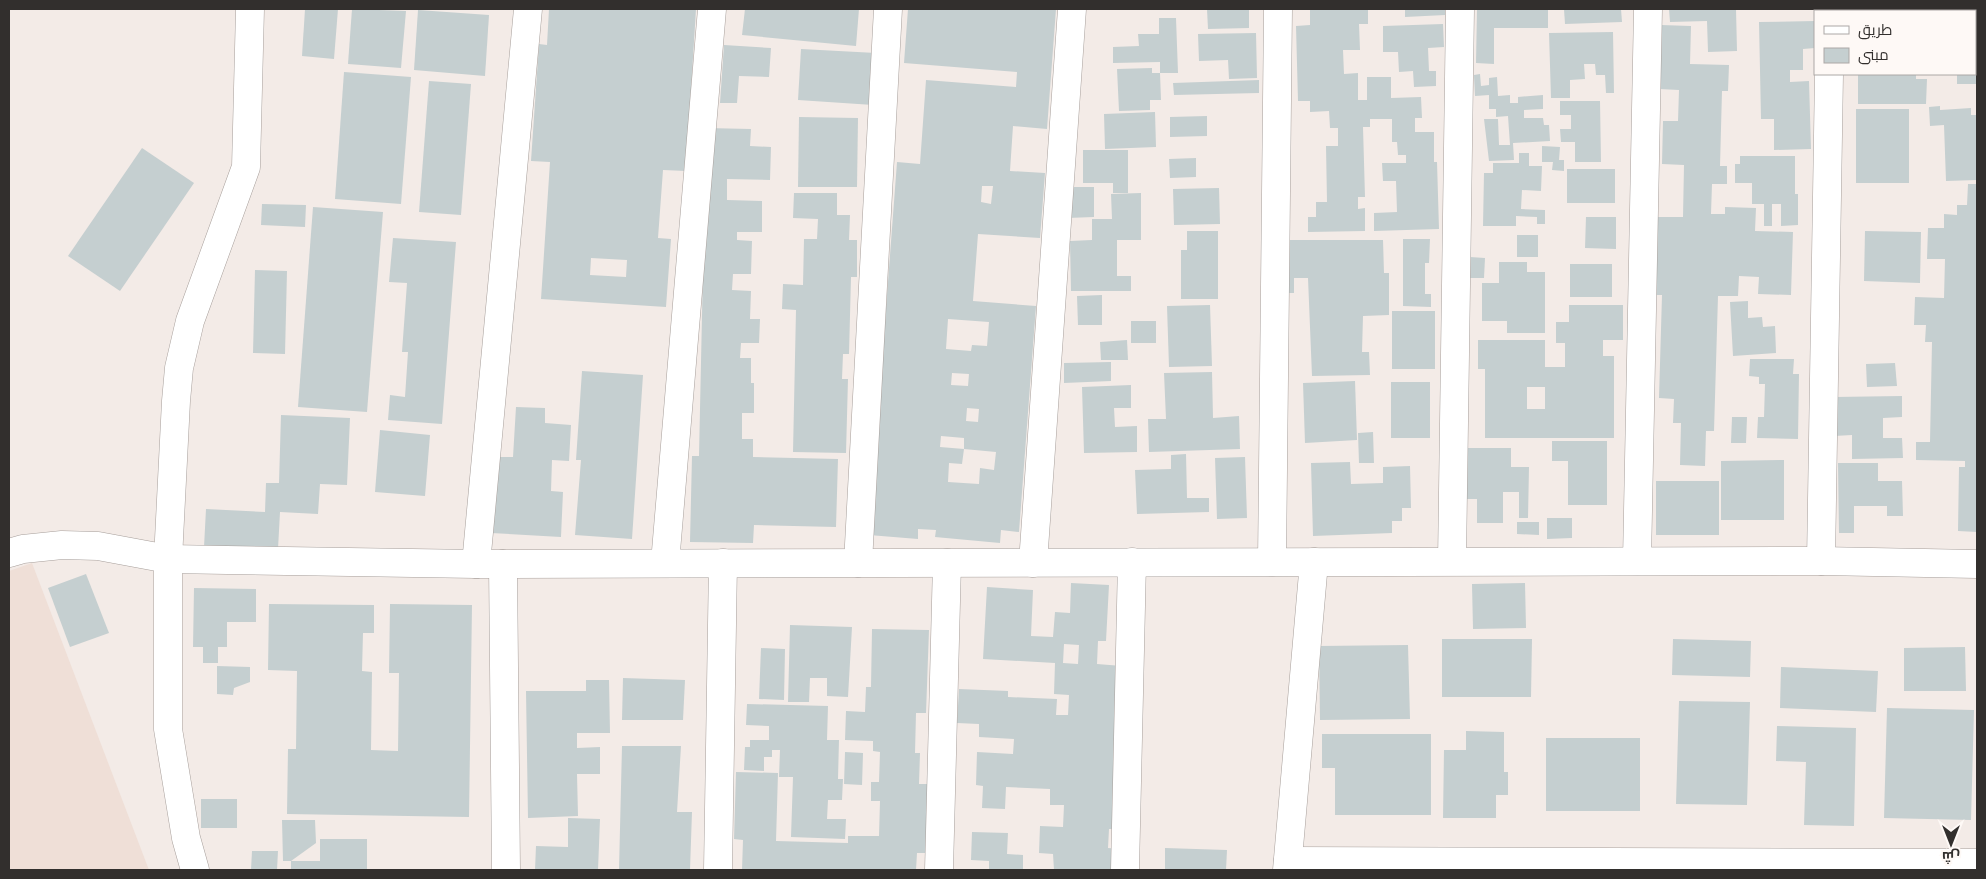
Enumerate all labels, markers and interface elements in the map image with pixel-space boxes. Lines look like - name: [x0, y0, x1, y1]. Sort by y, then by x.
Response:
- legend: [1814, 10, 1976, 75]
- text: طريق: [1858, 20, 1892, 40]
- text: مبنى: [1858, 45, 1889, 65]
- north arrow: [1926, 819, 1976, 869]
- text: ش: [1942, 848, 1960, 866]

